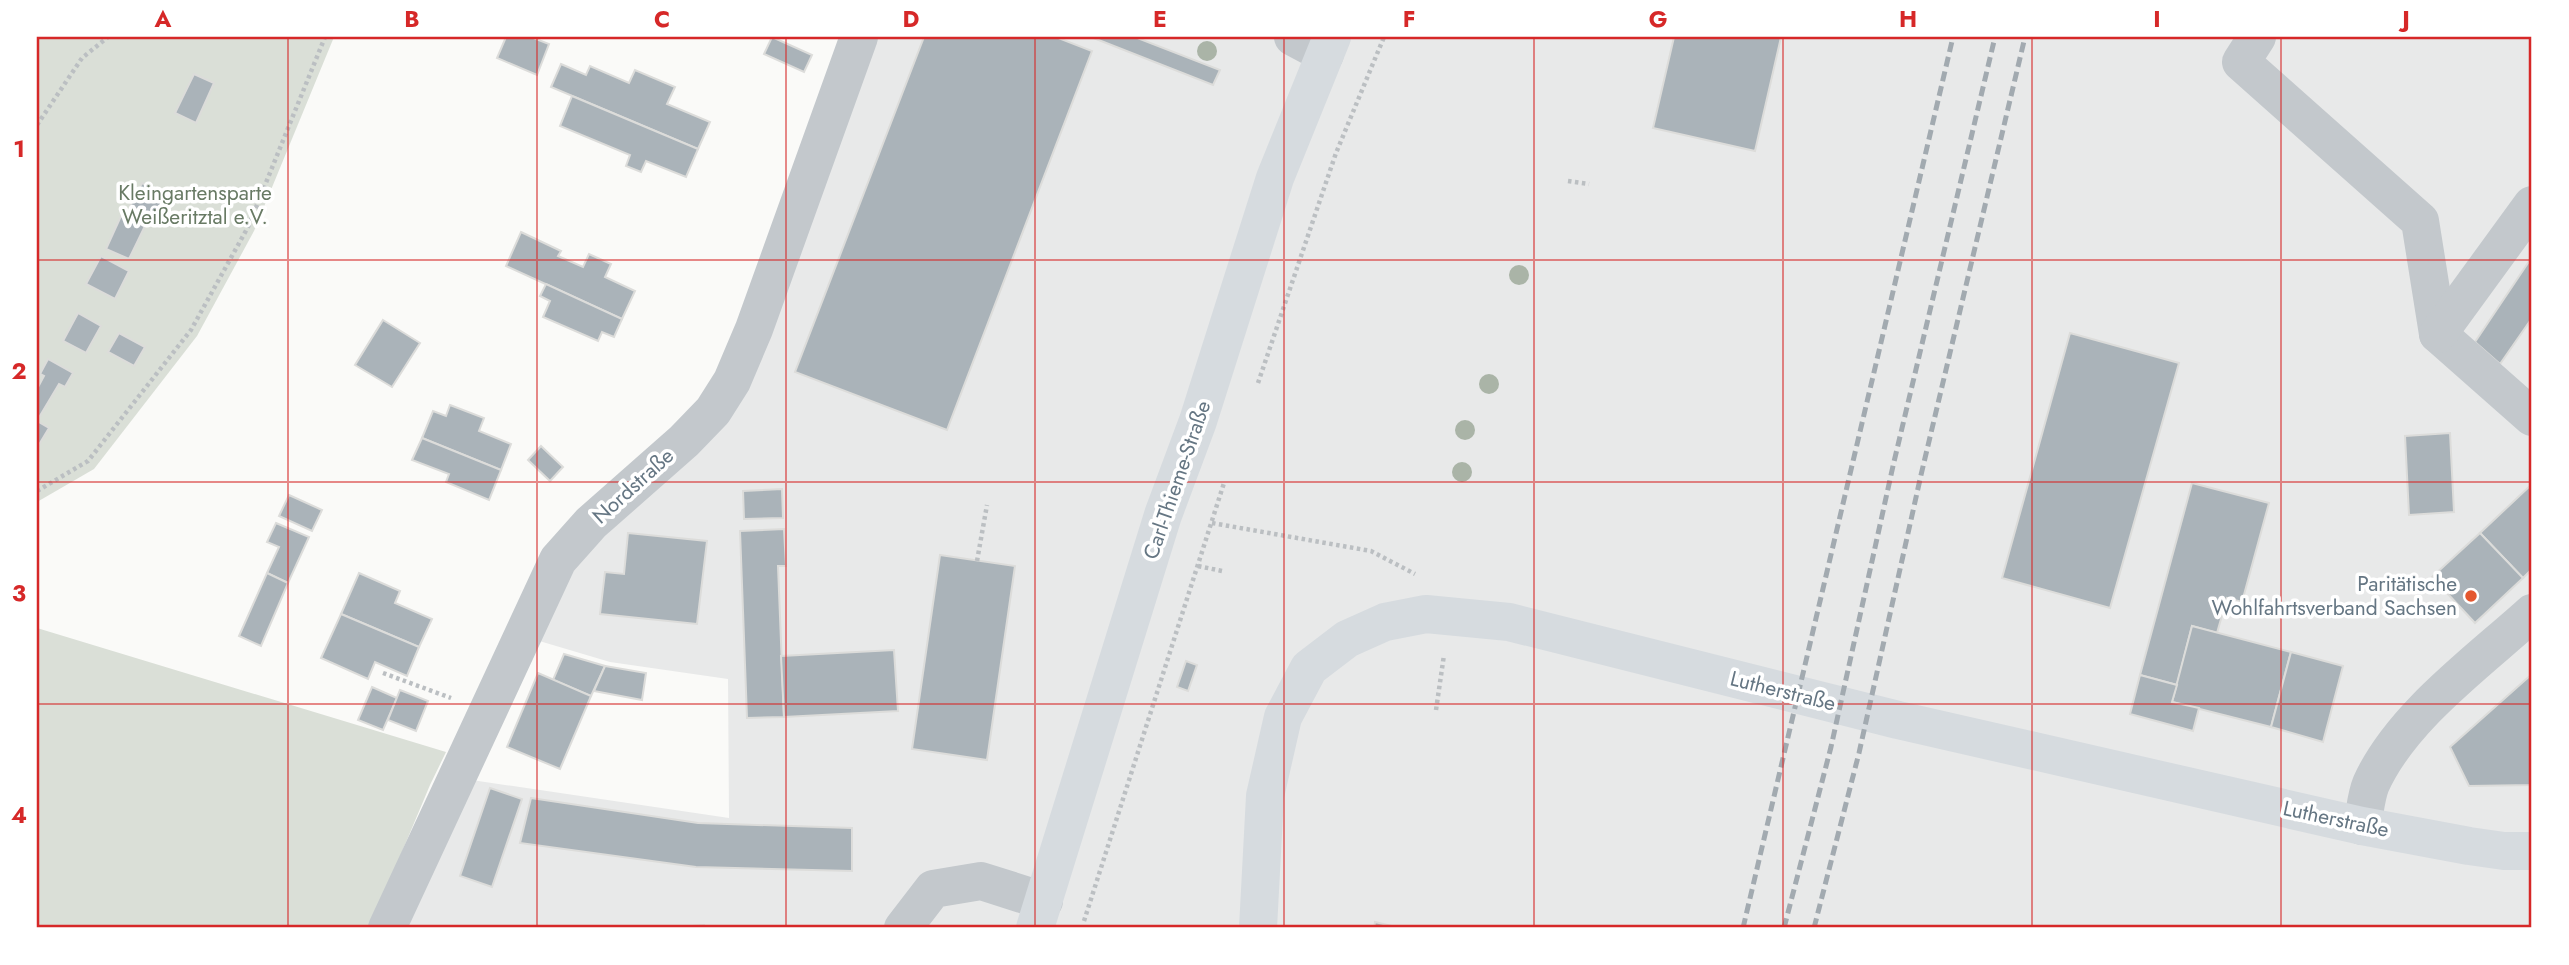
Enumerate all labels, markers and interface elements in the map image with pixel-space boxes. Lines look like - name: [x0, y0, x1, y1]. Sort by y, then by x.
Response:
- text: A: [154, 2, 172, 36]
- text: B: [404, 2, 420, 36]
- text: C: [654, 2, 670, 36]
- text: D: [903, 2, 920, 36]
- text: E: [1153, 2, 1167, 36]
- text: F: [1403, 2, 1415, 36]
- text: G: [1649, 2, 1667, 36]
- text: H: [1899, 2, 1917, 36]
- text: I: [2153, 2, 2161, 36]
- text: J: [2398, 2, 2410, 36]
- text: 1: [13, 132, 25, 166]
- park label: Kleingartensparte Weißeritztal e.V.: [118, 178, 272, 232]
- text: 2: [11, 354, 27, 388]
- street label: Carl-Thieme-Straße: [1136, 396, 1218, 563]
- street label: Nordstraße: [586, 441, 680, 531]
- place label: Paritätische Wohlfahrtsverband Sachsen: [2212, 569, 2457, 623]
- text: 3: [12, 576, 26, 610]
- marker: Paritätische Wohlfahrtsverband Sachsen: [2463, 588, 2479, 604]
- street label: Lutherstraße: [1727, 663, 1839, 719]
- street label: Lutherstraße: [2280, 793, 2392, 845]
- text: 4: [11, 798, 27, 832]

